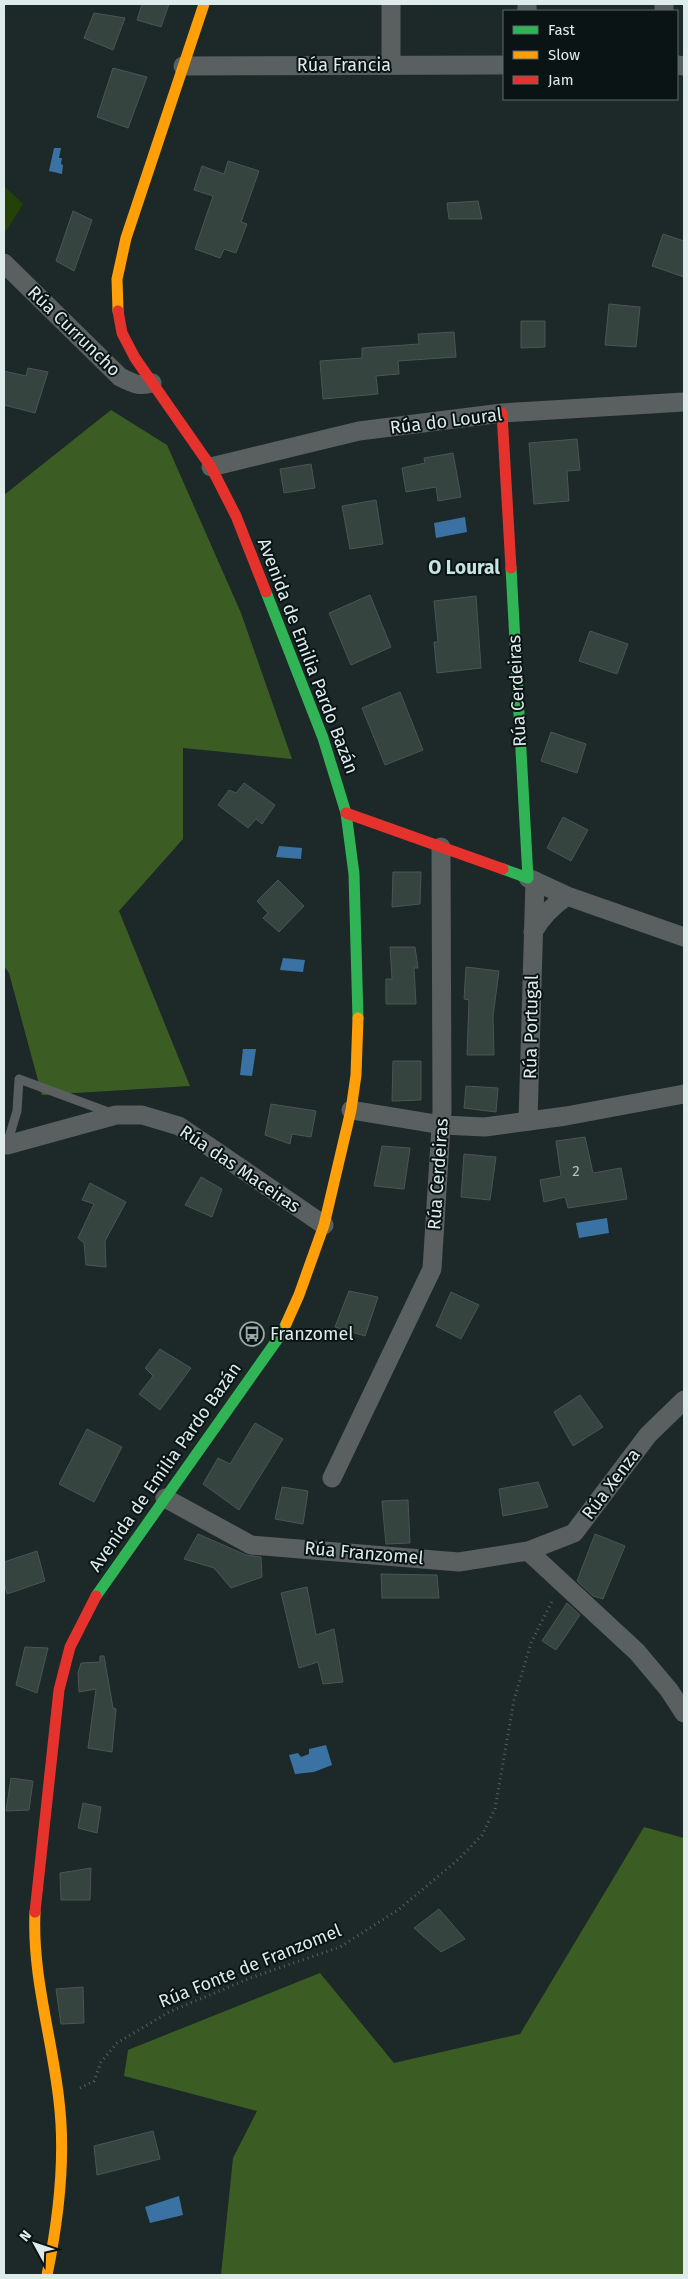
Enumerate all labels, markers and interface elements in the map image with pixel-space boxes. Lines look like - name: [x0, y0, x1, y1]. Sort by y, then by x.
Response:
- legend: [503, 10, 678, 100]
- text: Fast: [548, 21, 575, 39]
- text: Slow: [548, 46, 580, 64]
- street label: Rúa Francia: [297, 54, 391, 76]
- text: Jam: [548, 71, 574, 89]
- street label: Rúa Curruncho: [23, 281, 125, 381]
- street label: Rúa do Loural: [389, 403, 503, 439]
- street label: Avenida de Emilia Pardo Bazán: [253, 535, 363, 777]
- district label: O Loural: [428, 556, 500, 579]
- street label: Rúa Cerdeiras: [503, 635, 531, 747]
- street label: Rúa Portugal: [519, 975, 543, 1079]
- street label: Rúa Cerdeiras: [423, 1117, 453, 1231]
- street label: Rúa das Maceiras: [176, 1121, 304, 1217]
- house number: 2: [572, 1162, 580, 1180]
- bus stop icon: Franzomel: [239, 1321, 265, 1347]
- place label: Franzomel: [270, 1323, 354, 1345]
- street label: Avenida de Emilia Pardo Bazán: [84, 1358, 246, 1576]
- street label: Rúa Xenza: [577, 1444, 645, 1524]
- street label: Rúa Franzomel: [303, 1537, 425, 1569]
- street label: Rúa Fonte de Franzomel: [155, 1919, 345, 2013]
- north arrow: [10, 2219, 60, 2269]
- text: N: [16, 2227, 35, 2245]

